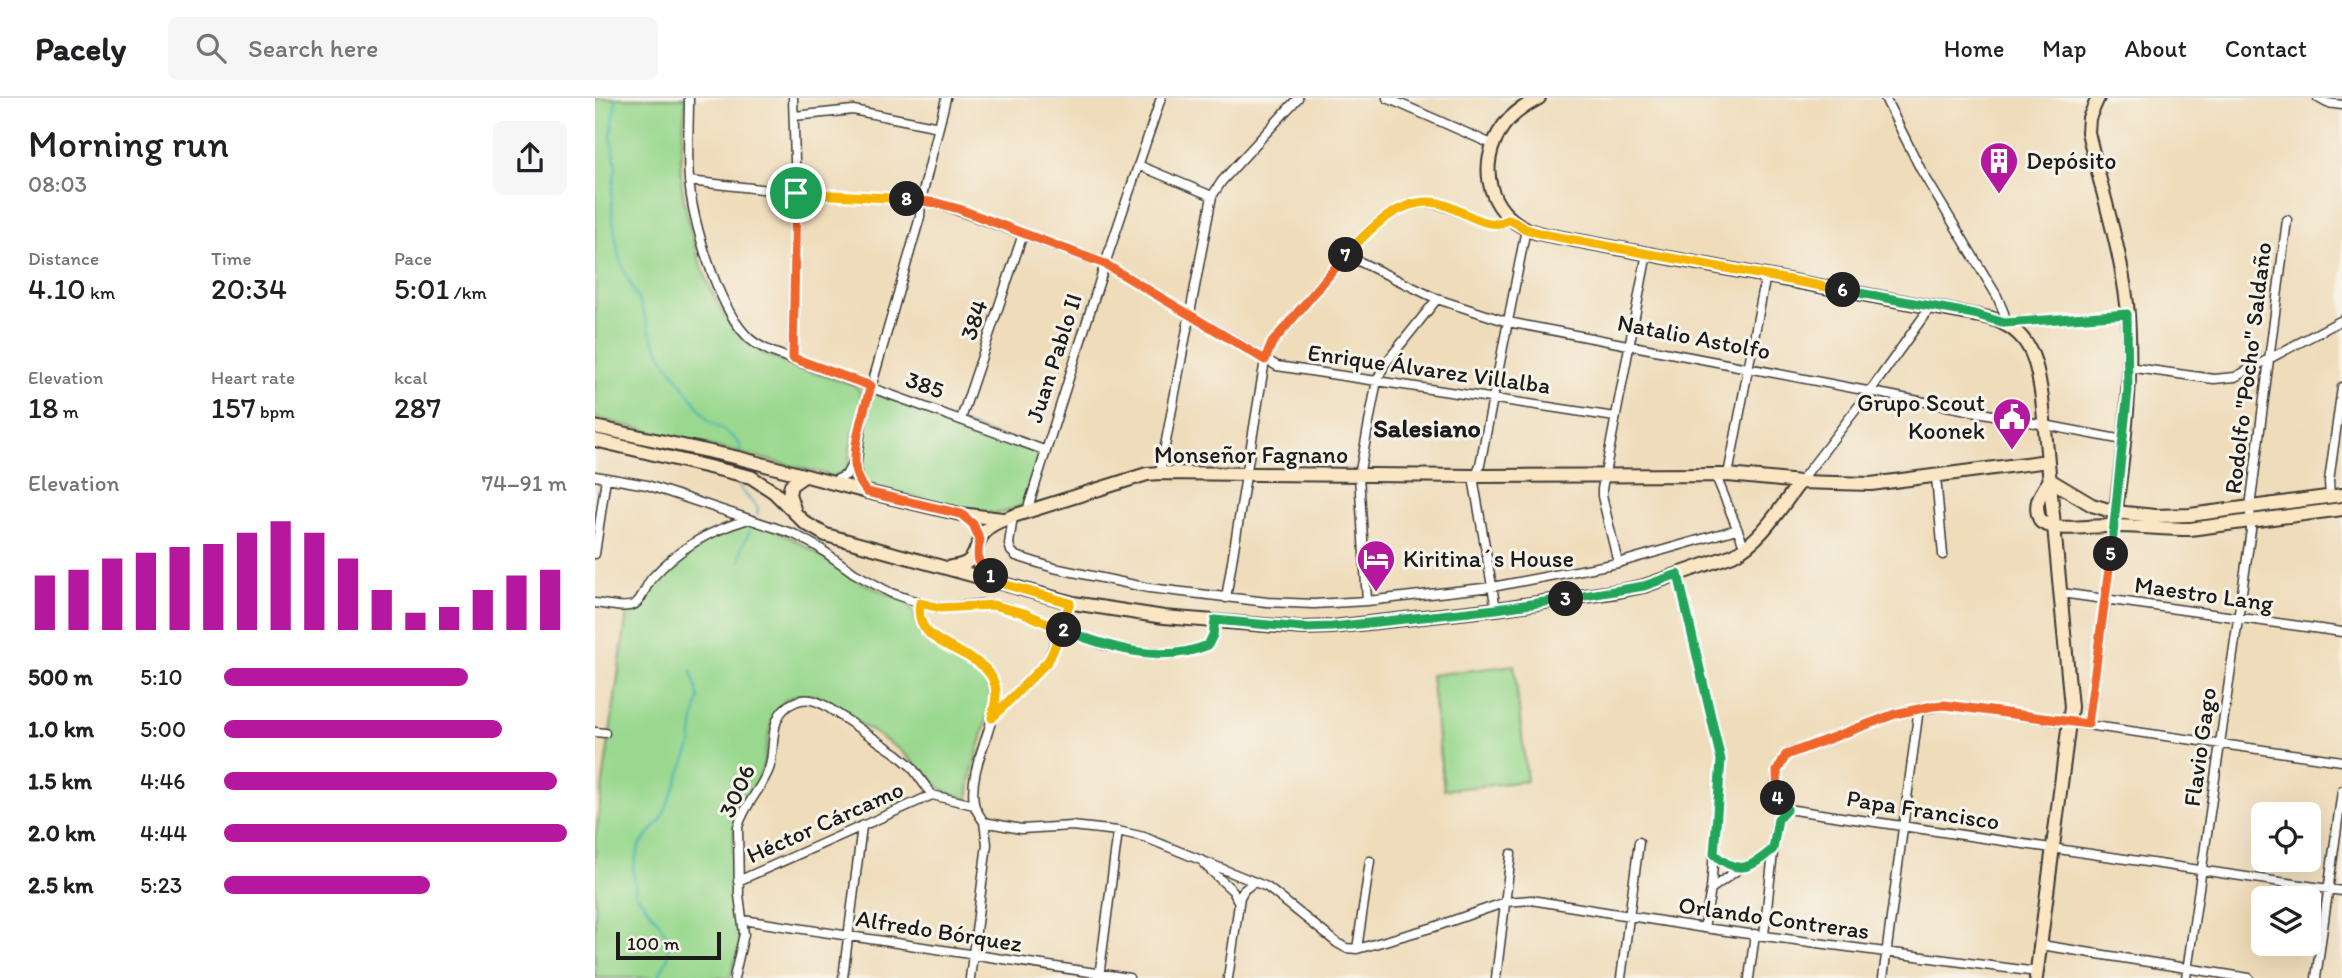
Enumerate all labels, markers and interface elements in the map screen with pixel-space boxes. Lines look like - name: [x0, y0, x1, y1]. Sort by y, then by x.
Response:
- search box: [168, 17, 658, 80]
- text: Pacely: [35, 29, 126, 68]
- icon: search: [192, 29, 230, 67]
- text: Search here: [248, 32, 378, 64]
- text: Home: [1944, 34, 2004, 63]
- text: Map: [2042, 34, 2086, 63]
- text: About: [2124, 34, 2187, 63]
- text: Contact: [2225, 34, 2307, 63]
- text: Morning run: [28, 121, 229, 167]
- button: share: [493, 121, 567, 195]
- building icon: Depósito: [1978, 140, 2020, 195]
- place label: Depósito: [2026, 146, 2116, 175]
- pin: [766, 163, 826, 223]
- text: 08:03: [28, 170, 87, 198]
- icon: arrive: [777, 174, 815, 212]
- pin: 8: [889, 182, 925, 217]
- text: 8: [901, 187, 912, 210]
- pin: 7: [1329, 238, 1363, 272]
- street label: Rodolfo "Pocho" Saldaño: [2218, 240, 2277, 496]
- text: 7: [1341, 243, 1350, 266]
- text: Distance: [28, 247, 99, 270]
- text: Time: [211, 247, 252, 270]
- text: Pace: [394, 247, 432, 270]
- text: 4.10: [28, 270, 86, 307]
- text: 20:34: [211, 270, 287, 307]
- text: 5:01: [394, 270, 450, 307]
- pin: 6: [1825, 272, 1861, 308]
- text: 6: [1837, 278, 1848, 301]
- text: km: [86, 281, 115, 304]
- text: /km: [450, 281, 487, 304]
- street label: Juan Pablo II: [1019, 290, 1088, 426]
- street label: 384: [953, 296, 994, 344]
- street label: Natalio Astolfo: [1615, 307, 1773, 366]
- street label: Enrique Álvarez Villalba: [1306, 337, 1553, 400]
- street label: 385: [902, 364, 948, 405]
- text: Elevation: [28, 366, 104, 389]
- text: Heart rate: [211, 366, 295, 389]
- text: kcal: [394, 366, 428, 389]
- place label: Grupo Scout Koonek: [1857, 388, 1985, 445]
- text: 18: [28, 389, 58, 426]
- text: 157: [211, 389, 256, 426]
- text: 287: [394, 389, 441, 426]
- public building icon: Grupo Scout Koonek: [1991, 396, 2033, 451]
- text: m: [58, 400, 79, 423]
- text: bpm: [256, 400, 295, 423]
- district label: Salesiano: [1373, 412, 1481, 444]
- street label: Monseñor Fagnano: [1154, 440, 1348, 469]
- text: Elevation: [28, 469, 119, 497]
- text: 74–91 m: [482, 469, 567, 497]
- pin: 5: [2093, 536, 2129, 572]
- hotel icon: Kiritina´s House: [1355, 538, 1397, 593]
- text: 5: [2106, 542, 2115, 565]
- place label: Kiritina´s House: [1403, 544, 1574, 573]
- pin: 1: [973, 559, 1009, 594]
- text: 1: [986, 564, 995, 587]
- street label: Maestro Lang: [2133, 569, 2276, 618]
- pin: 3: [1549, 582, 1583, 616]
- text: 3: [1560, 587, 1571, 610]
- pin: 2: [1047, 612, 1081, 648]
- text: 2: [1059, 618, 1069, 641]
- text: 500 m: [28, 663, 93, 691]
- text: 5:10: [140, 663, 183, 691]
- street label: Flavio Gago: [2177, 685, 2222, 808]
- text: 1.0 km: [28, 715, 94, 743]
- text: 5:00: [140, 715, 186, 743]
- street label: 3006: [712, 760, 761, 822]
- text: 1.5 km: [28, 767, 92, 795]
- text: 4:46: [140, 767, 185, 795]
- street label: Héctor Cárcamo: [742, 774, 908, 869]
- pin: 4: [1761, 780, 1795, 816]
- street label: Papa Francisco: [1845, 783, 2002, 836]
- text: 4: [1772, 786, 1783, 809]
- map controls: [2251, 802, 2321, 956]
- button: locate: [2251, 802, 2321, 872]
- text: 2.0 km: [28, 819, 96, 847]
- text: 4:44: [140, 819, 187, 847]
- text: 2.5 km: [28, 871, 93, 899]
- text: 5:23: [140, 871, 182, 899]
- button: layers: [2251, 886, 2321, 956]
- street label: Orlando Contreras: [1677, 890, 1872, 945]
- street label: Alfredo Bórquez: [854, 903, 1024, 958]
- scale bar: [616, 929, 721, 961]
- text: 100 m: [627, 932, 679, 955]

